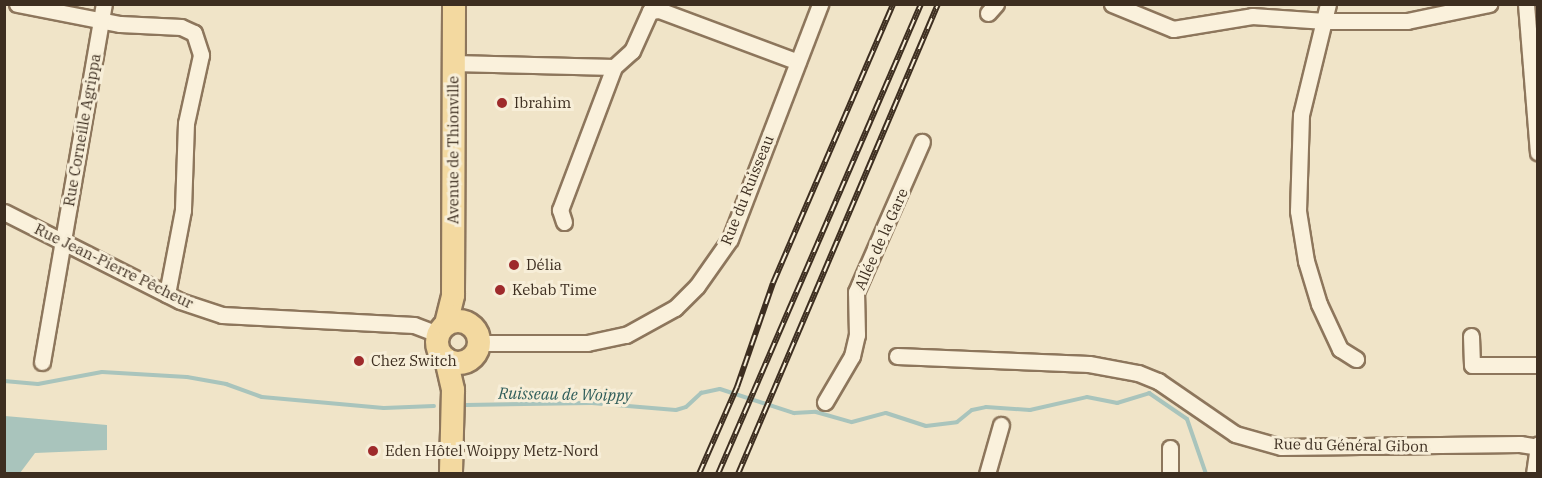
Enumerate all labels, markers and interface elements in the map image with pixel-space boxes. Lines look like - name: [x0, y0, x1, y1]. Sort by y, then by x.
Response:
- street label: Rue Corneille Agrippa: [60, 52, 104, 208]
- street label: Avenue de Thionville: [444, 76, 462, 224]
- place label: Ibrahim: [514, 94, 571, 112]
- marker: Ibrahim: [495, 96, 509, 110]
- street label: Rue du Ruisseau: [717, 132, 777, 248]
- street label: Allée de la Gare: [851, 185, 911, 293]
- street label: Rue Jean-Pierre Pêcheur: [32, 220, 196, 312]
- place label: Délia: [526, 256, 562, 274]
- marker: Délia: [507, 258, 521, 272]
- place label: Kebab Time: [512, 281, 597, 299]
- marker: Kebab Time: [493, 283, 507, 297]
- place label: Chez Switch: [371, 352, 457, 370]
- marker: Chez Switch: [352, 354, 366, 368]
- water label: Ruisseau de Woippy: [498, 383, 632, 405]
- street label: Rue du Général Gibon: [1274, 435, 1428, 455]
- place label: Eden Hôtel Woippy Metz-Nord: [385, 442, 599, 460]
- marker: Eden Hôtel Woippy Metz-Nord: [366, 444, 380, 458]

